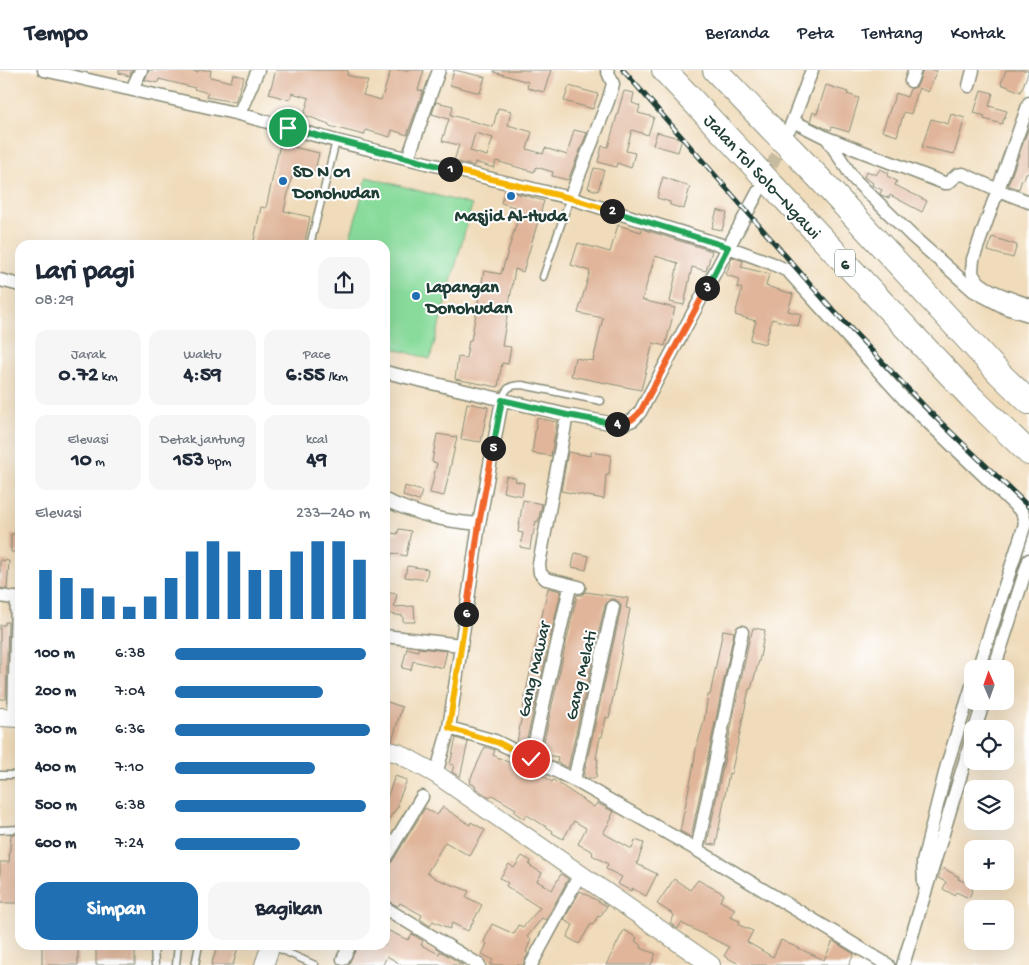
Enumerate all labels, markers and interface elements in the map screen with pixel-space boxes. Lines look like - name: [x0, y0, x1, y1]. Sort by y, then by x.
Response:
- text: Tempo: [25, 20, 88, 49]
- text: Beranda: [705, 24, 769, 45]
- text: Peta: [797, 24, 834, 45]
- text: Tentang: [862, 24, 923, 45]
- text: Kontak: [951, 24, 1004, 45]
- pin: [267, 107, 309, 149]
- street label: Jalan Tol Solo–Ngawi: [698, 111, 824, 244]
- icon: arrive: [274, 114, 302, 142]
- pin: 1: [438, 156, 462, 182]
- text: 1: [448, 161, 453, 178]
- place label: SD N 01 Donohudan: [291, 163, 380, 205]
- marker: SD N 01 Donohudan: [277, 175, 289, 187]
- marker: Masjid Al-Huda: [505, 190, 517, 202]
- pin: 2: [600, 198, 624, 224]
- text: 2: [609, 203, 616, 220]
- place label: Masjid Al-Huda: [455, 207, 568, 228]
- road number: 6: [835, 250, 855, 277]
- text: Lari pagi: [35, 256, 135, 289]
- button: share: [318, 257, 370, 309]
- pin: 3: [694, 276, 720, 300]
- place label: Lapangan Donohudan: [424, 278, 513, 320]
- text: 3: [704, 280, 711, 297]
- marker: Lapangan Donohudan: [410, 290, 422, 302]
- text: 08:29: [35, 292, 74, 311]
- text: Jarak: [71, 347, 105, 364]
- text: Waktu: [183, 347, 222, 364]
- text: Pace: [303, 347, 331, 364]
- text: 0.72: [59, 364, 98, 389]
- text: 4:59: [183, 364, 222, 389]
- text: 6:55: [286, 364, 325, 389]
- text: km: [98, 369, 118, 386]
- text: /km: [325, 369, 348, 386]
- pin: 4: [604, 412, 630, 436]
- text: 4: [614, 416, 621, 433]
- text: Elevasi: [68, 432, 109, 449]
- text: Detak jantung: [160, 432, 245, 449]
- text: kcal: [306, 432, 328, 449]
- pin: 5: [480, 436, 506, 460]
- text: 5: [490, 440, 497, 457]
- text: 10: [71, 449, 92, 474]
- text: 153: [174, 449, 204, 474]
- text: 49: [307, 449, 327, 474]
- text: m: [92, 454, 105, 471]
- text: bpm: [204, 454, 231, 471]
- text: Elevasi: [35, 505, 82, 524]
- text: 233–240 m: [296, 505, 370, 524]
- pin: 6: [454, 602, 478, 626]
- text: 6: [463, 606, 470, 623]
- street label: Gang Mawar: [514, 618, 557, 719]
- street label: Gang Melati: [562, 629, 603, 722]
- text: 100 m: [35, 645, 75, 664]
- text: 6:38: [115, 645, 145, 664]
- north arrow: [964, 660, 1014, 710]
- map controls: [964, 660, 1014, 950]
- text: 200 m: [35, 683, 76, 702]
- text: 7:04: [115, 683, 145, 702]
- button: locate: [964, 720, 1014, 770]
- text: 300 m: [35, 721, 77, 740]
- text: 6:36: [115, 721, 145, 740]
- pin: [510, 738, 552, 780]
- icon: check: [517, 745, 545, 773]
- text: 400 m: [35, 759, 76, 778]
- text: 7:10: [115, 759, 144, 778]
- button: layers: [964, 780, 1014, 830]
- text: 500 m: [35, 797, 77, 816]
- text: 6:38: [115, 797, 145, 816]
- text: 600 m: [35, 835, 76, 854]
- text: 7:24: [115, 835, 144, 854]
- button: +: [964, 840, 1014, 890]
- button: Simpan: [35, 882, 198, 940]
- button: Bagikan: [208, 882, 370, 940]
- button: −: [964, 900, 1014, 950]

